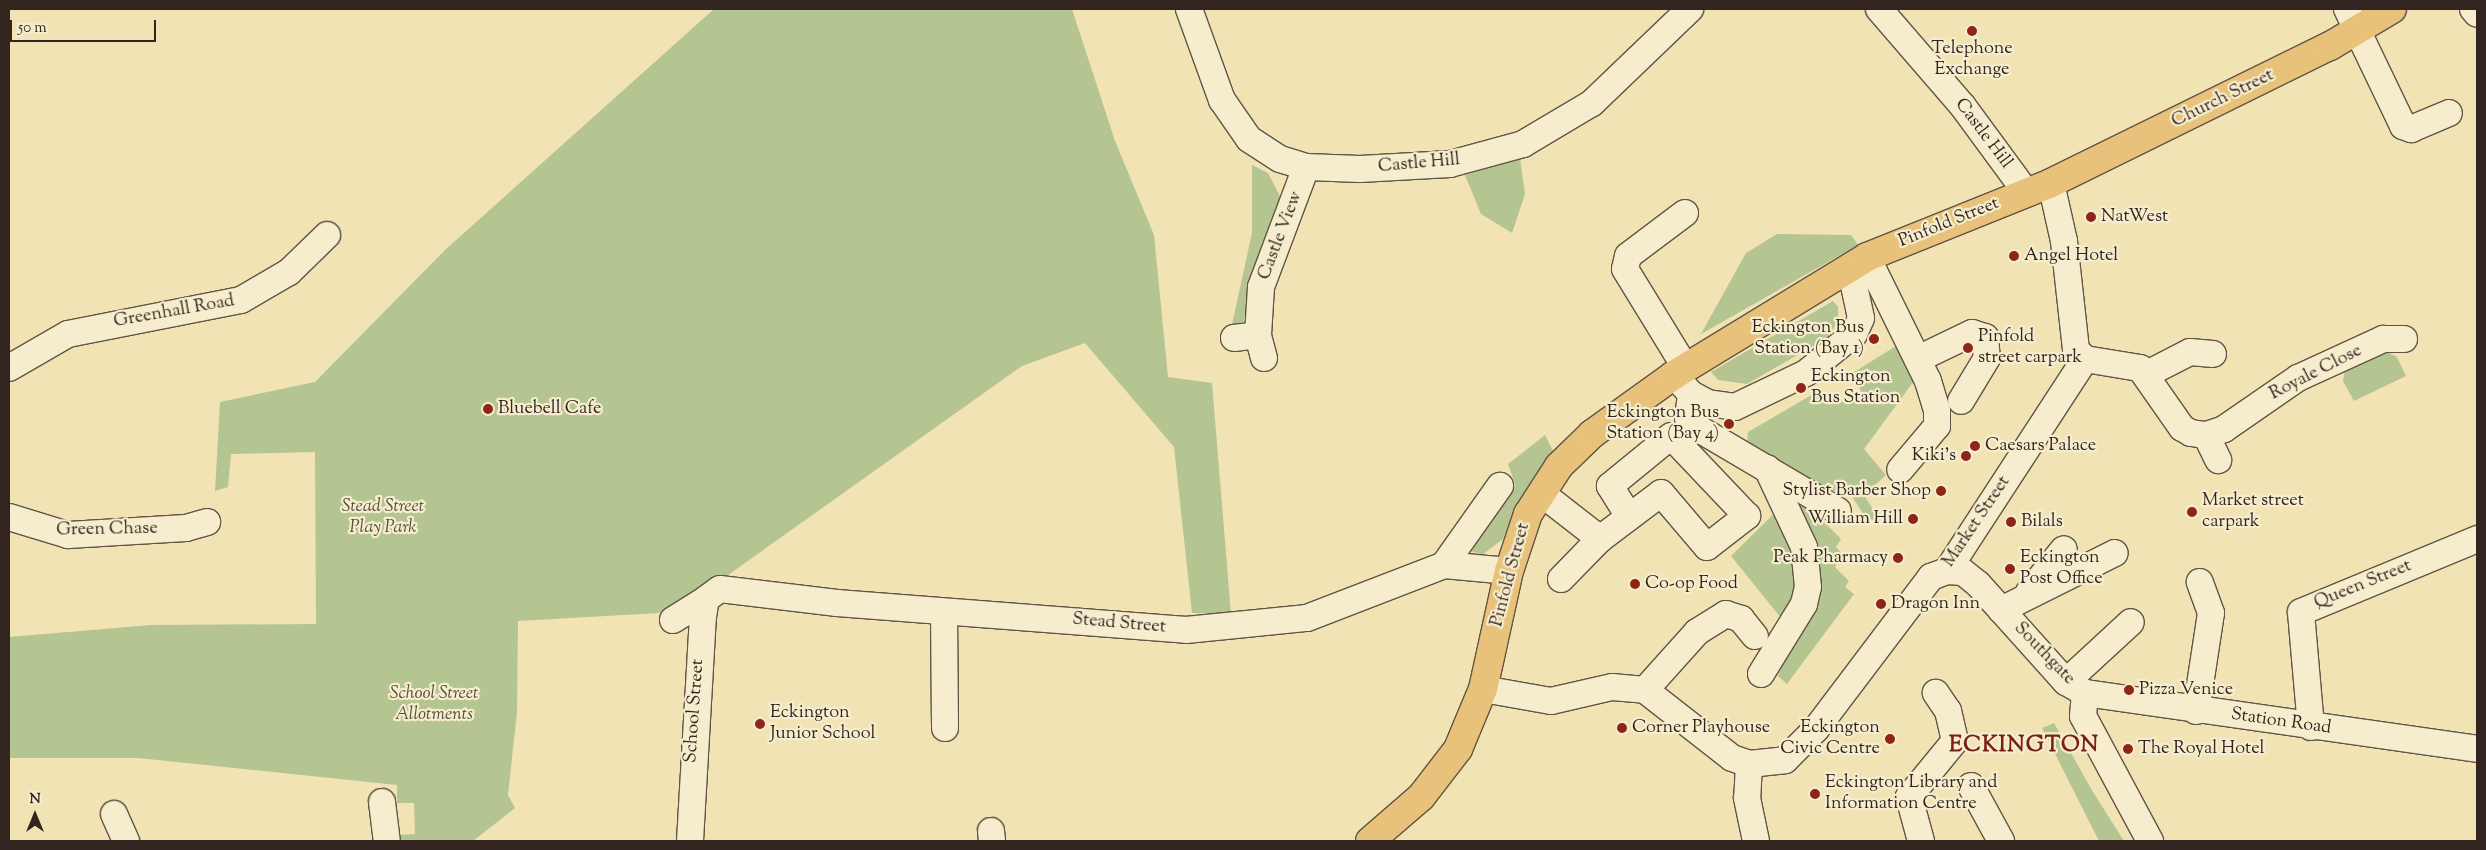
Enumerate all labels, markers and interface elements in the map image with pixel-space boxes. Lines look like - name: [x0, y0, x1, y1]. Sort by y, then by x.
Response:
- scale bar: [12, 10, 159, 42]
- text: 50 m: [18, 18, 47, 39]
- marker: Telephone Exchange: [1966, 25, 1978, 37]
- place label: Telephone Exchange: [1931, 39, 2013, 82]
- street label: Church Street: [2168, 65, 2278, 133]
- street label: Castle Hill: [1950, 95, 2016, 173]
- street label: Castle Hill: [1377, 150, 1461, 178]
- street label: Castle View: [1254, 189, 1308, 283]
- street label: Pinfold Street: [1896, 193, 2002, 253]
- place label: NatWest: [2101, 206, 2168, 228]
- marker: NatWest: [2085, 211, 2097, 223]
- place label: Angel Hotel: [2024, 245, 2118, 267]
- marker: Angel Hotel: [2008, 250, 2020, 262]
- street label: Greenhall Road: [112, 291, 236, 333]
- place label: Eckington Bus Station (Bay 1): [1752, 318, 1864, 360]
- place label: Pinfold street carpark: [1978, 327, 2082, 369]
- marker: Eckington Bus Station (Bay 1): [1868, 333, 1880, 345]
- street label: Royale Close: [2266, 341, 2366, 405]
- marker: Pinfold street carpark: [1962, 342, 1974, 354]
- place label: Eckington Bus Station: [1811, 367, 1900, 409]
- marker: Eckington Bus Station: [1795, 382, 1807, 394]
- place label: Bluebell Cafe: [498, 398, 601, 420]
- marker: Bluebell Cafe: [482, 403, 494, 415]
- place label: Eckington Bus Station (Bay 4): [1606, 403, 1719, 446]
- marker: Eckington Bus Station (Bay 4): [1723, 418, 1735, 430]
- place label: Caesars Palace: [1985, 435, 2096, 457]
- marker: Caesars Palace: [1969, 440, 1981, 452]
- place label: Kiki's: [1912, 445, 1956, 467]
- marker: Kiki's: [1960, 450, 1972, 462]
- street label: Market Street: [1939, 472, 2015, 572]
- place label: Stylist Barber Shop: [1783, 480, 1931, 502]
- marker: Stylist Barber Shop: [1935, 485, 1947, 497]
- place label: Market street carpark: [2202, 491, 2304, 534]
- park label: Stead Street Play Park: [342, 497, 424, 540]
- marker: Market street carpark: [2186, 506, 2198, 518]
- place label: William Hill: [1807, 508, 1903, 530]
- place label: Bilals: [2021, 511, 2063, 533]
- marker: William Hill: [1907, 513, 1919, 525]
- marker: Bilals: [2005, 516, 2017, 528]
- street label: Green Chase: [56, 518, 158, 542]
- street label: Pinfold Street: [1487, 521, 1535, 629]
- place label: Peak Pharmacy: [1773, 547, 1888, 569]
- place label: Eckington Post Office: [2020, 548, 2103, 590]
- marker: Peak Pharmacy: [1892, 552, 1904, 564]
- street label: Queen Street: [2311, 556, 2415, 614]
- marker: Eckington Post Office: [2004, 563, 2016, 575]
- place label: Co-op Food: [1645, 573, 1738, 595]
- marker: Co-op Food: [1629, 578, 1641, 590]
- place label: Dragon Inn: [1891, 593, 1980, 615]
- marker: Dragon Inn: [1875, 598, 1887, 610]
- street label: Stead Street: [1071, 609, 1167, 639]
- street label: Southgate: [2009, 618, 2079, 690]
- street label: School Street: [681, 658, 709, 764]
- place label: Pizza Venice: [2139, 679, 2233, 701]
- park label: School Street Allotments: [390, 684, 478, 726]
- marker: Pizza Venice: [2123, 684, 2135, 696]
- place label: Eckington Junior School: [770, 703, 875, 746]
- street label: Station Road: [2230, 704, 2332, 740]
- place label: Corner Playhouse: [1632, 717, 1770, 739]
- marker: Eckington Junior School: [754, 718, 766, 730]
- place label: Eckington Civic Centre: [1780, 718, 1880, 761]
- marker: Corner Playhouse: [1616, 722, 1628, 734]
- marker: Eckington Civic Centre: [1884, 733, 1896, 745]
- district label: ECKINGTON: [1948, 734, 2100, 760]
- place label: The Royal Hotel: [2138, 738, 2265, 760]
- marker: The Royal Hotel: [2122, 743, 2134, 755]
- place label: Eckington Library and Information Centre: [1825, 773, 1997, 816]
- marker: Eckington Library and Information Centre: [1809, 788, 1821, 800]
- north arrow: [10, 790, 60, 840]
- text: N: [29, 790, 41, 810]

